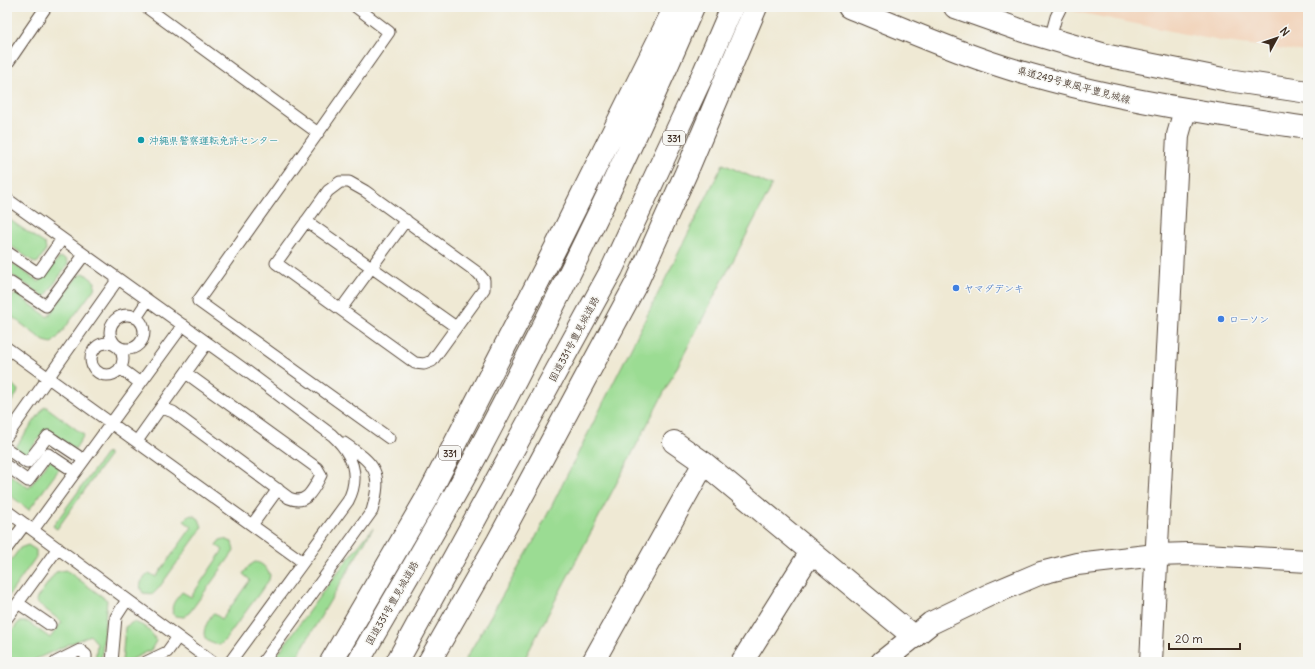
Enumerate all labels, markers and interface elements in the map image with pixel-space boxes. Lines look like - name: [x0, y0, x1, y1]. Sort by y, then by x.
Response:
- north arrow: [1257, 18, 1297, 58]
- text: N: [1277, 24, 1292, 39]
- street label: 県道249号東風平豊見城線: [1016, 64, 1132, 106]
- road number: 331: [663, 131, 685, 145]
- place label: 沖縄県警察運転免許センター: [149, 134, 279, 147]
- marker: 沖縄県警察運転免許センター: [136, 135, 146, 145]
- place label: ヤマダデンキ: [964, 282, 1024, 295]
- marker: ヤマダデンキ: [951, 283, 961, 293]
- street label: 国道331号豊見城道路: [546, 294, 602, 384]
- place label: ローソン: [1229, 313, 1269, 326]
- marker: ローソン: [1216, 314, 1226, 324]
- road number: 331: [439, 446, 461, 460]
- street label: 国道331号豊見城道路: [363, 559, 421, 647]
- scale bar: [1169, 625, 1240, 651]
- text: 20 m: [1175, 631, 1203, 646]

